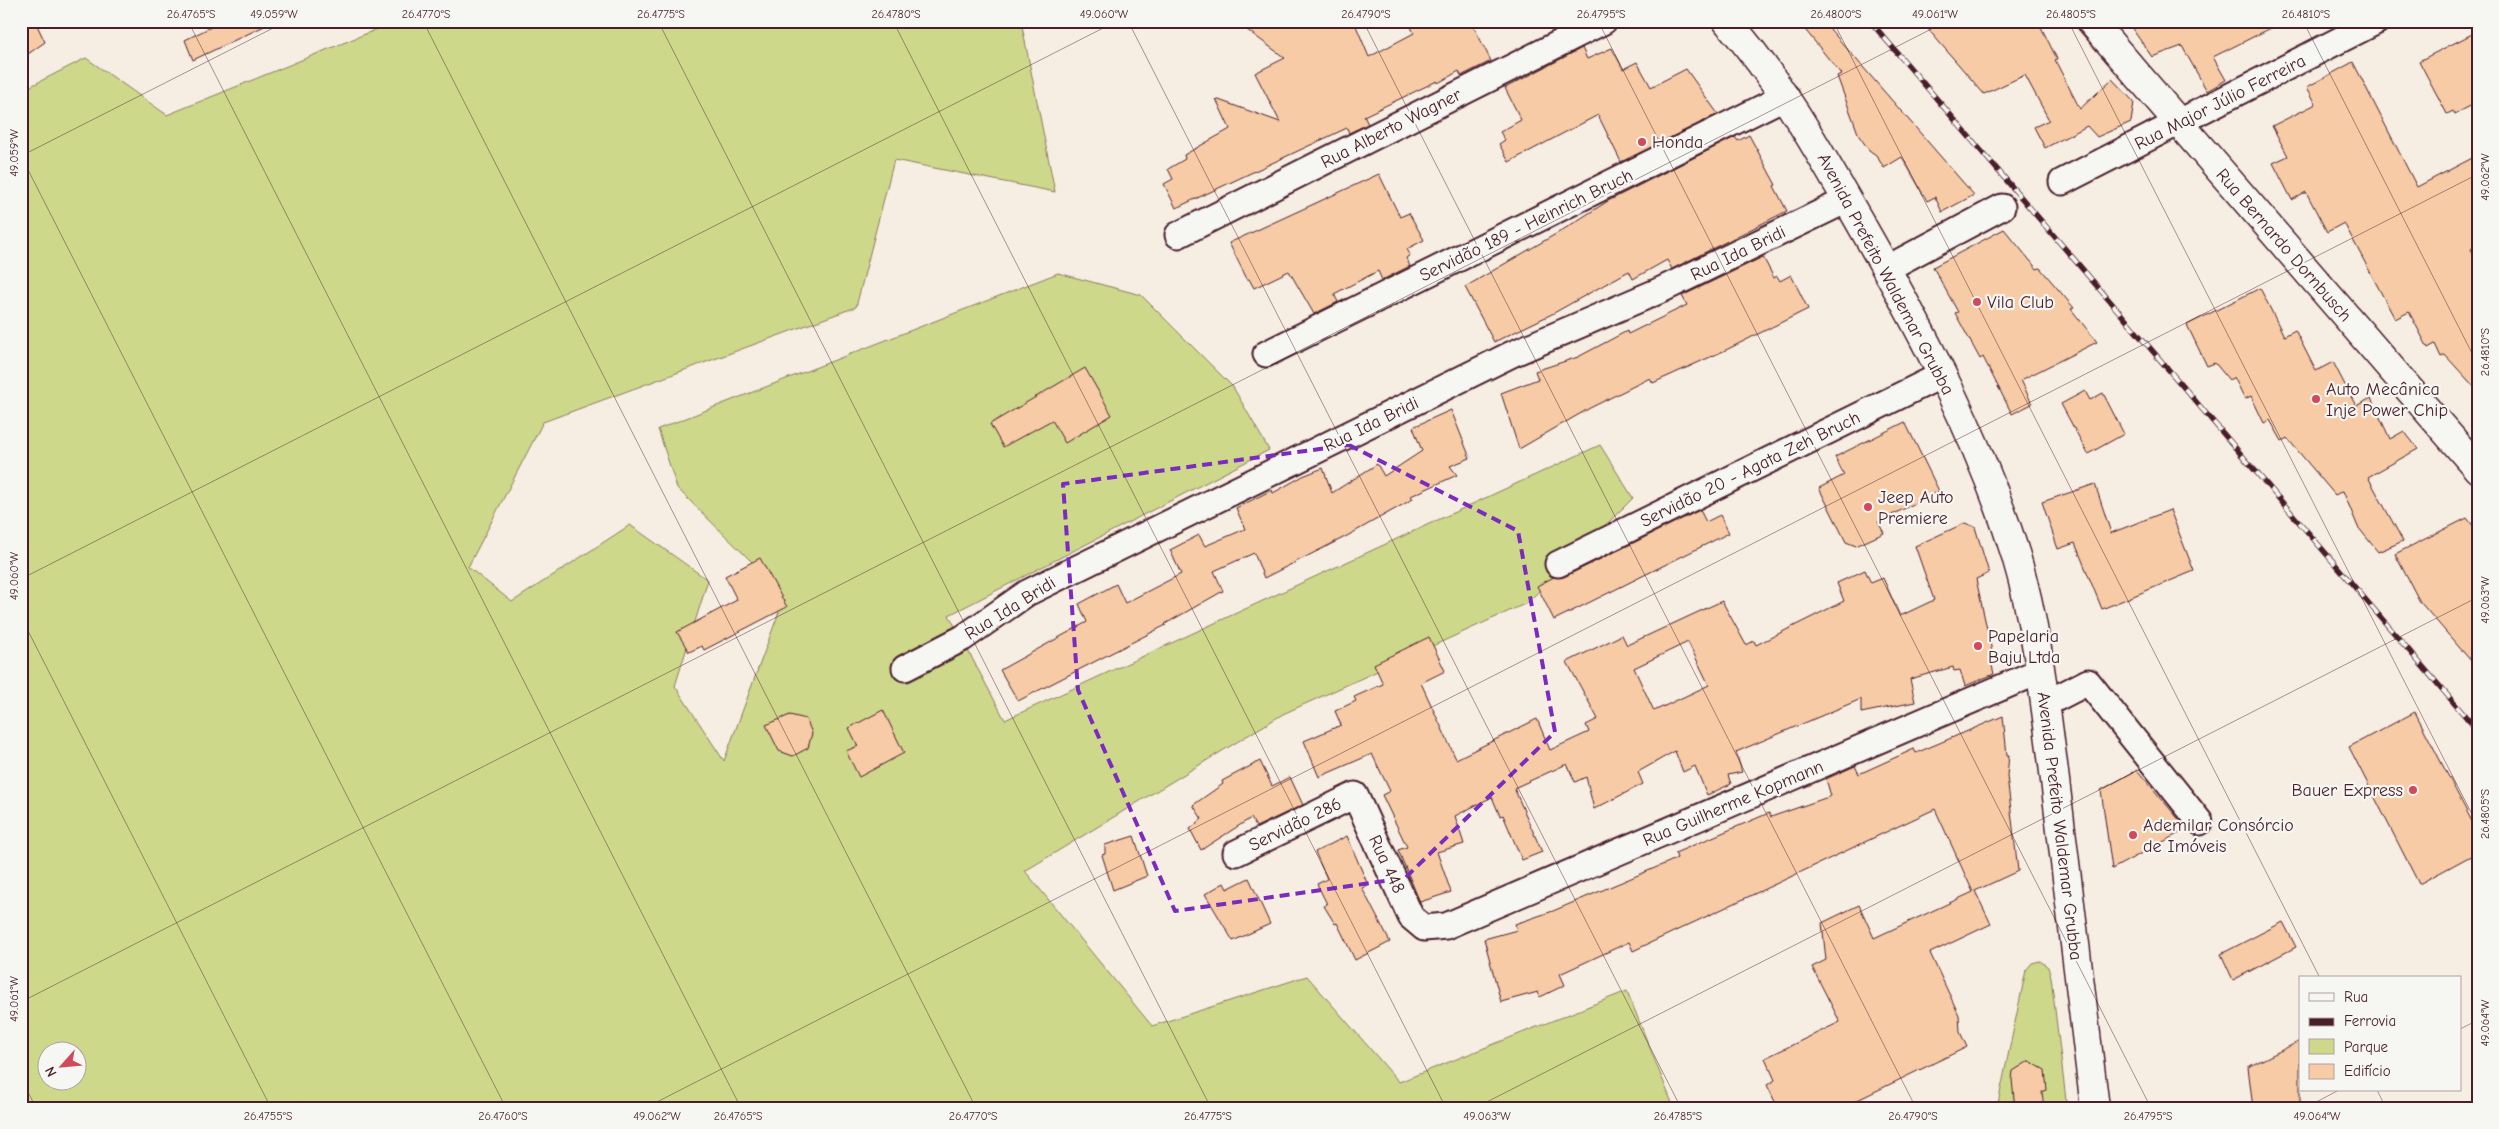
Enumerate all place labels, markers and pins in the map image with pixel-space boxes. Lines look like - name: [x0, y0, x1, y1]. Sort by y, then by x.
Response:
- place label: Honda: [1652, 132, 1703, 153]
- marker: Honda: [1636, 136, 1648, 148]
- place label: Vila Club: [1987, 292, 2054, 313]
- marker: Vila Club: [1971, 296, 1983, 308]
- place label: Auto Mecânica Inje Power Chip: [2326, 379, 2448, 421]
- marker: Auto Mecânica Inje Power Chip: [2310, 393, 2322, 405]
- place label: Jeep Auto Premiere: [1878, 487, 1954, 529]
- marker: Jeep Auto Premiere: [1862, 501, 1874, 513]
- place label: Papelaria Baju Ltda: [1988, 626, 2060, 668]
- marker: Papelaria Baju Ltda: [1972, 640, 1984, 652]
- place label: Bauer Express: [2291, 780, 2403, 801]
- marker: Bauer Express: [2407, 784, 2419, 796]
- place label: Ademilar Consórcio de Imóveis: [2143, 815, 2294, 857]
- marker: Ademilar Consórcio de Imóveis: [2127, 829, 2139, 841]

